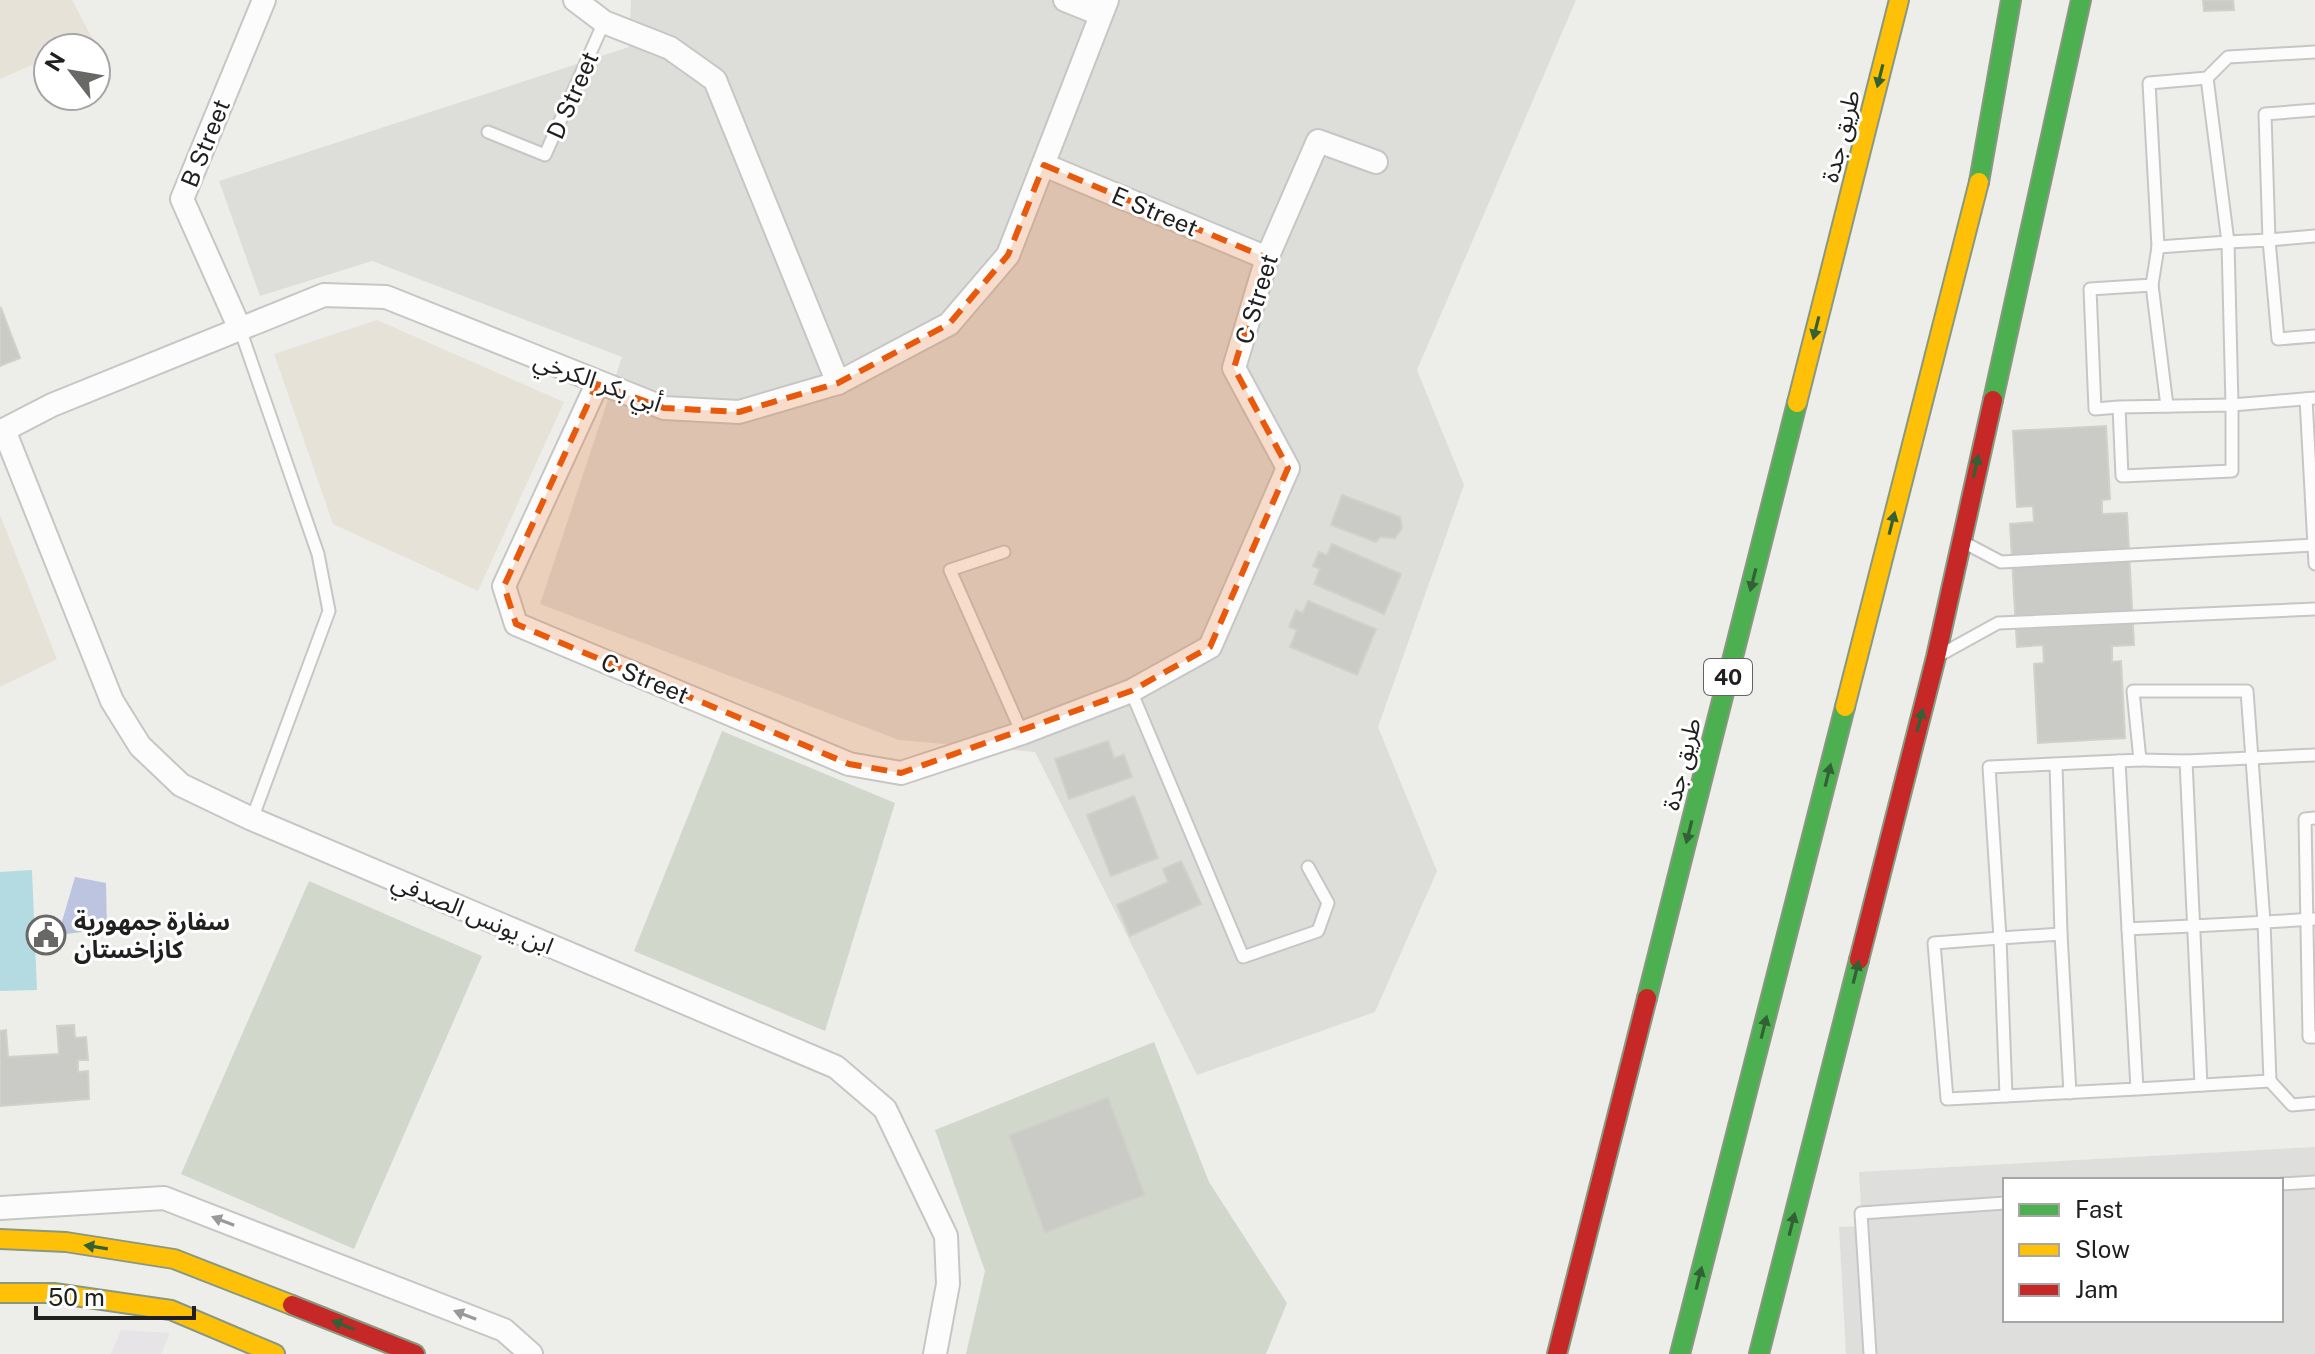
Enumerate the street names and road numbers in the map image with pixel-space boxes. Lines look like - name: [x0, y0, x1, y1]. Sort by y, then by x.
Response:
- street label: D Street: [540, 47, 604, 143]
- street label: طريق جدة: [1815, 87, 1867, 186]
- street label: B Street: [175, 95, 235, 191]
- street label: E Street: [1108, 180, 1202, 242]
- street label: C Street: [1229, 251, 1283, 347]
- street label: أبي بكر الكرخي: [528, 344, 666, 422]
- street label: C Street: [597, 647, 693, 709]
- road number: 40: [1704, 659, 1752, 695]
- street label: طريق جدة: [1656, 715, 1708, 814]
- street label: ابن يونس الصدفي: [386, 866, 558, 965]

